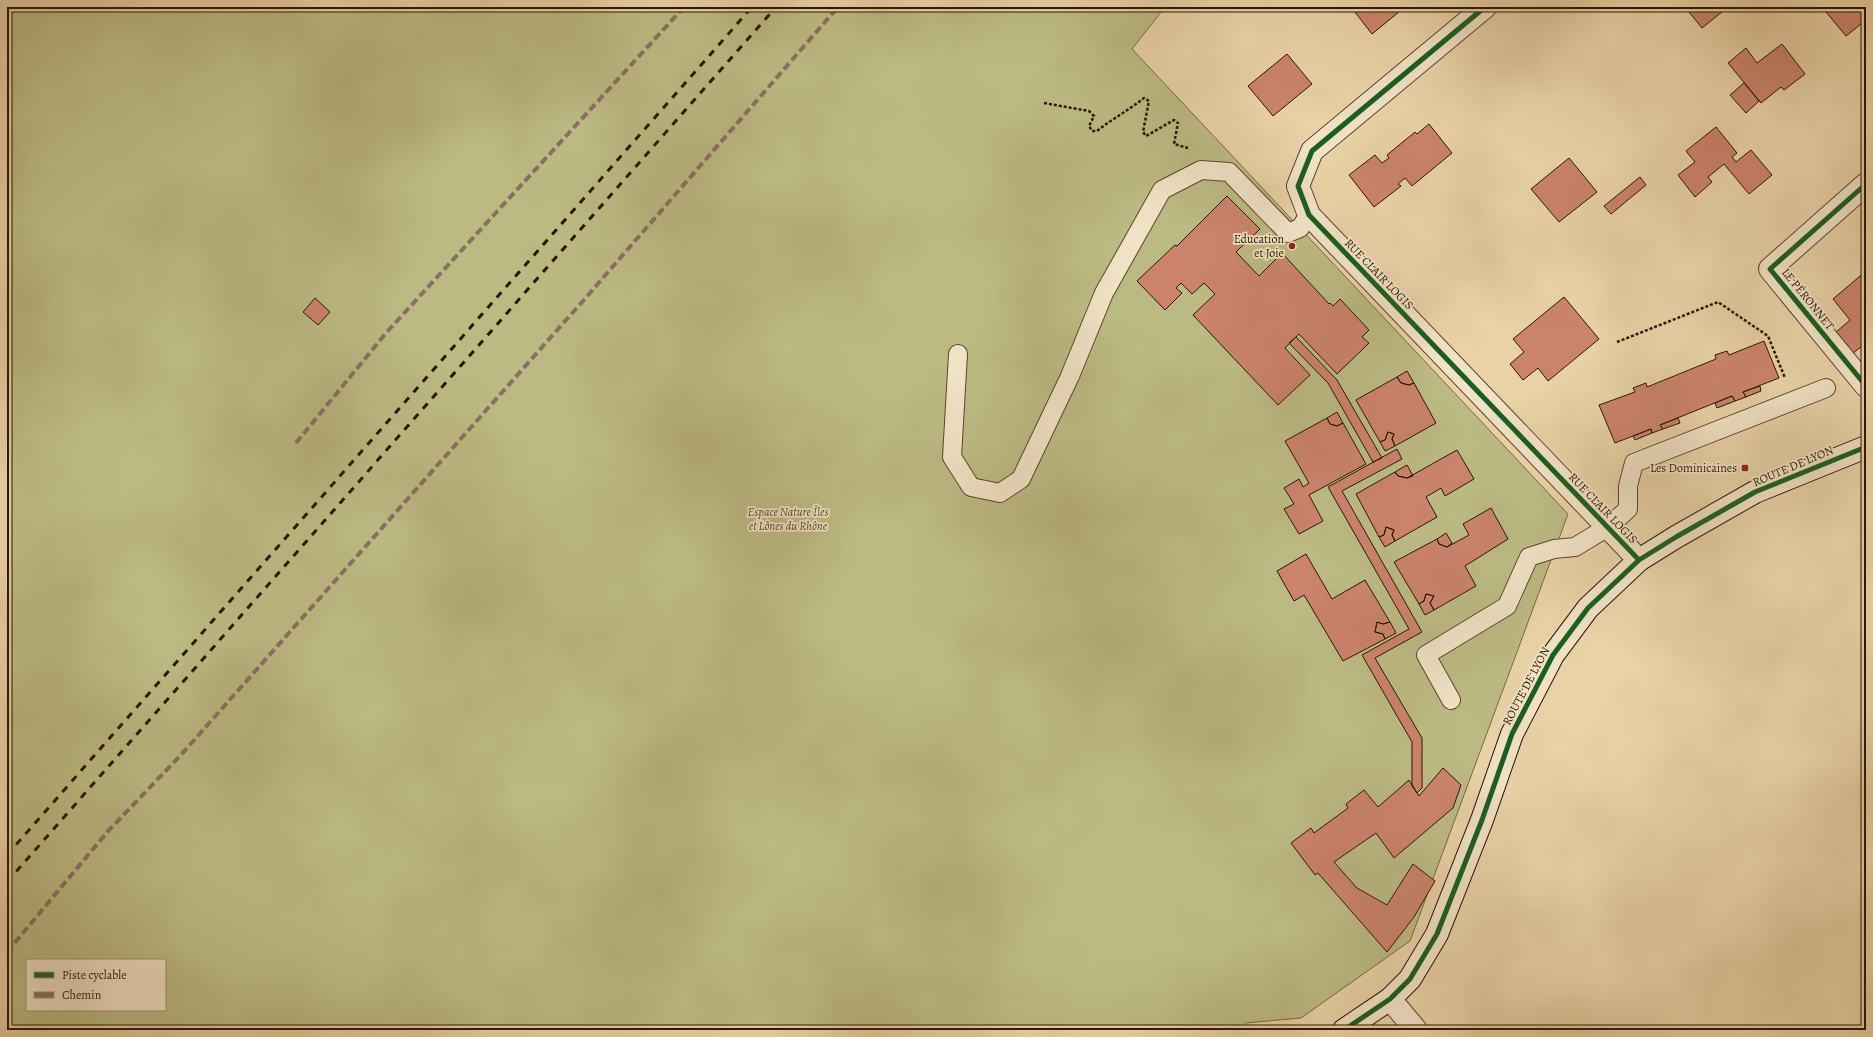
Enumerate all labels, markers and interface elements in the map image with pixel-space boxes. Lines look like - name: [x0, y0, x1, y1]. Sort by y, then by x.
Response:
- place label: Education et Joie: [1234, 231, 1284, 261]
- street label: RUE CLAIR LOGIS: [1341, 235, 1417, 313]
- marker: Education et Joie: [1287, 241, 1297, 251]
- street label: LE PÉRONNET: [1778, 265, 1838, 334]
- street label: ROUTE DE LYON: [1750, 442, 1836, 490]
- place label: Les Dominicaines: [1650, 460, 1737, 476]
- marker: Les Dominicaines: [1740, 463, 1750, 473]
- street label: RUE CLAIR LOGIS: [1565, 469, 1641, 547]
- park label: Espace Nature Îles et Lônes du Rhône: [747, 504, 829, 534]
- street label: ROUTE DE LYON: [1499, 644, 1554, 728]
- legend: [26, 959, 166, 1011]
- text: Piste cyclable: [62, 967, 127, 983]
- text: Chemin: [62, 987, 102, 1003]

